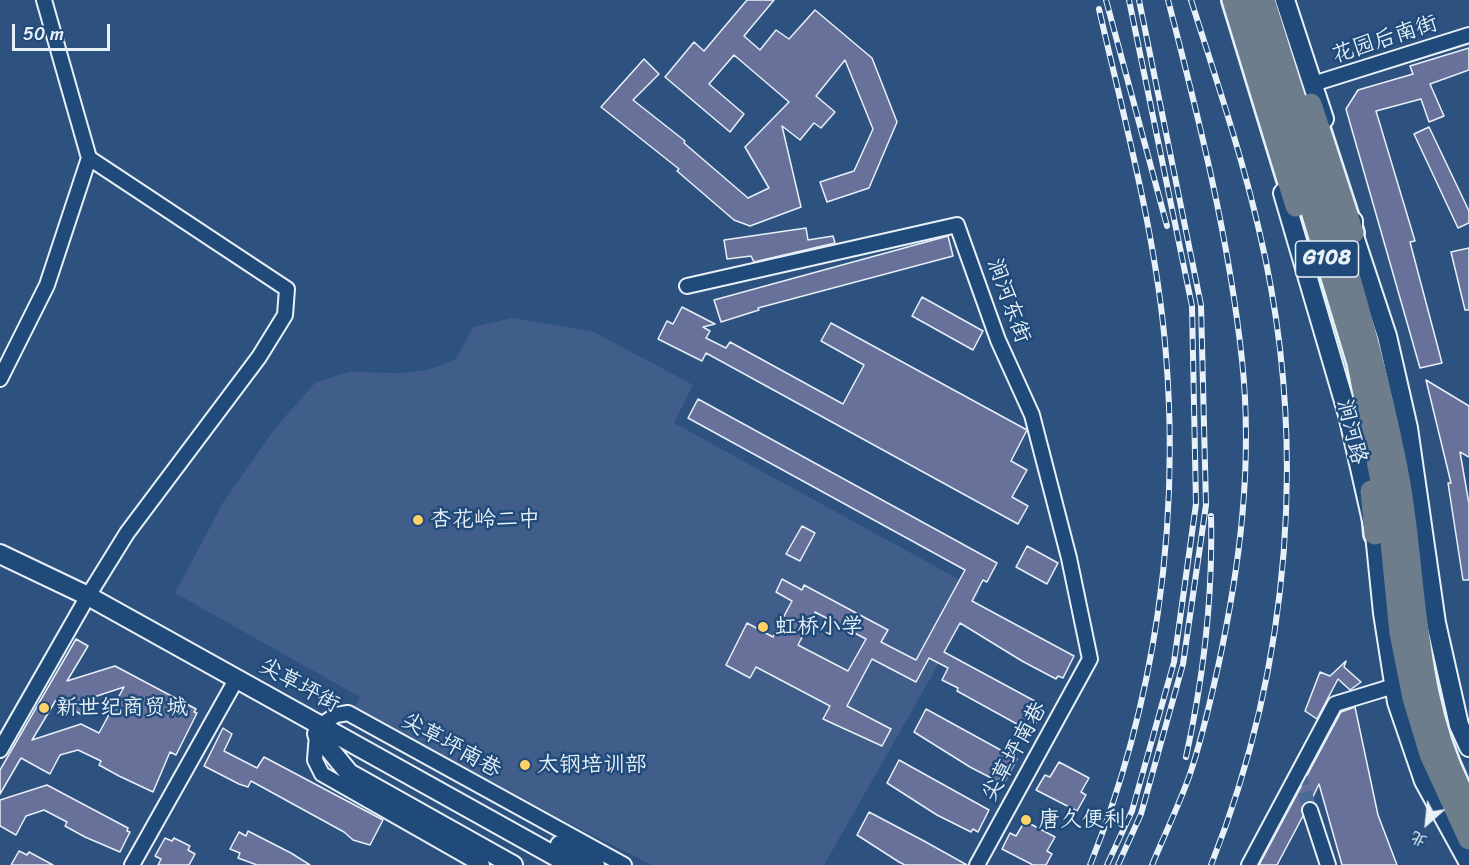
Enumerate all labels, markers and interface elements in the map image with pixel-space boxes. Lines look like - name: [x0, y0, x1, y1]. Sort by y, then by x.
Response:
- street label: 花园后南街: [1329, 10, 1441, 70]
- scale bar: [15, 12, 112, 50]
- text: 50 m: [23, 18, 64, 50]
- road number: G108: [1296, 241, 1358, 277]
- street label: 涧河东街: [981, 255, 1035, 347]
- street label: 涧河路: [1330, 397, 1372, 467]
- place label: 杏花岭二中: [430, 507, 540, 533]
- marker: 杏花岭二中: [411, 513, 425, 527]
- place label: 虹桥小学: [775, 614, 863, 640]
- marker: 虹桥小学: [756, 620, 770, 634]
- street label: 尖草坪街: [254, 653, 344, 719]
- place label: 新世纪商贸城: [56, 695, 188, 721]
- street label: 尖草坪南巷: [977, 697, 1053, 807]
- marker: 新世纪商贸城: [37, 701, 51, 715]
- street label: 尖草坪南巷: [396, 708, 506, 784]
- place label: 太钢培训部: [537, 752, 647, 778]
- marker: 太钢培训部: [518, 758, 532, 772]
- north arrow: [1397, 793, 1457, 853]
- place label: 唐久便利: [1038, 807, 1126, 833]
- marker: 唐久便利: [1019, 813, 1033, 827]
- text: 北: [1405, 823, 1432, 856]

